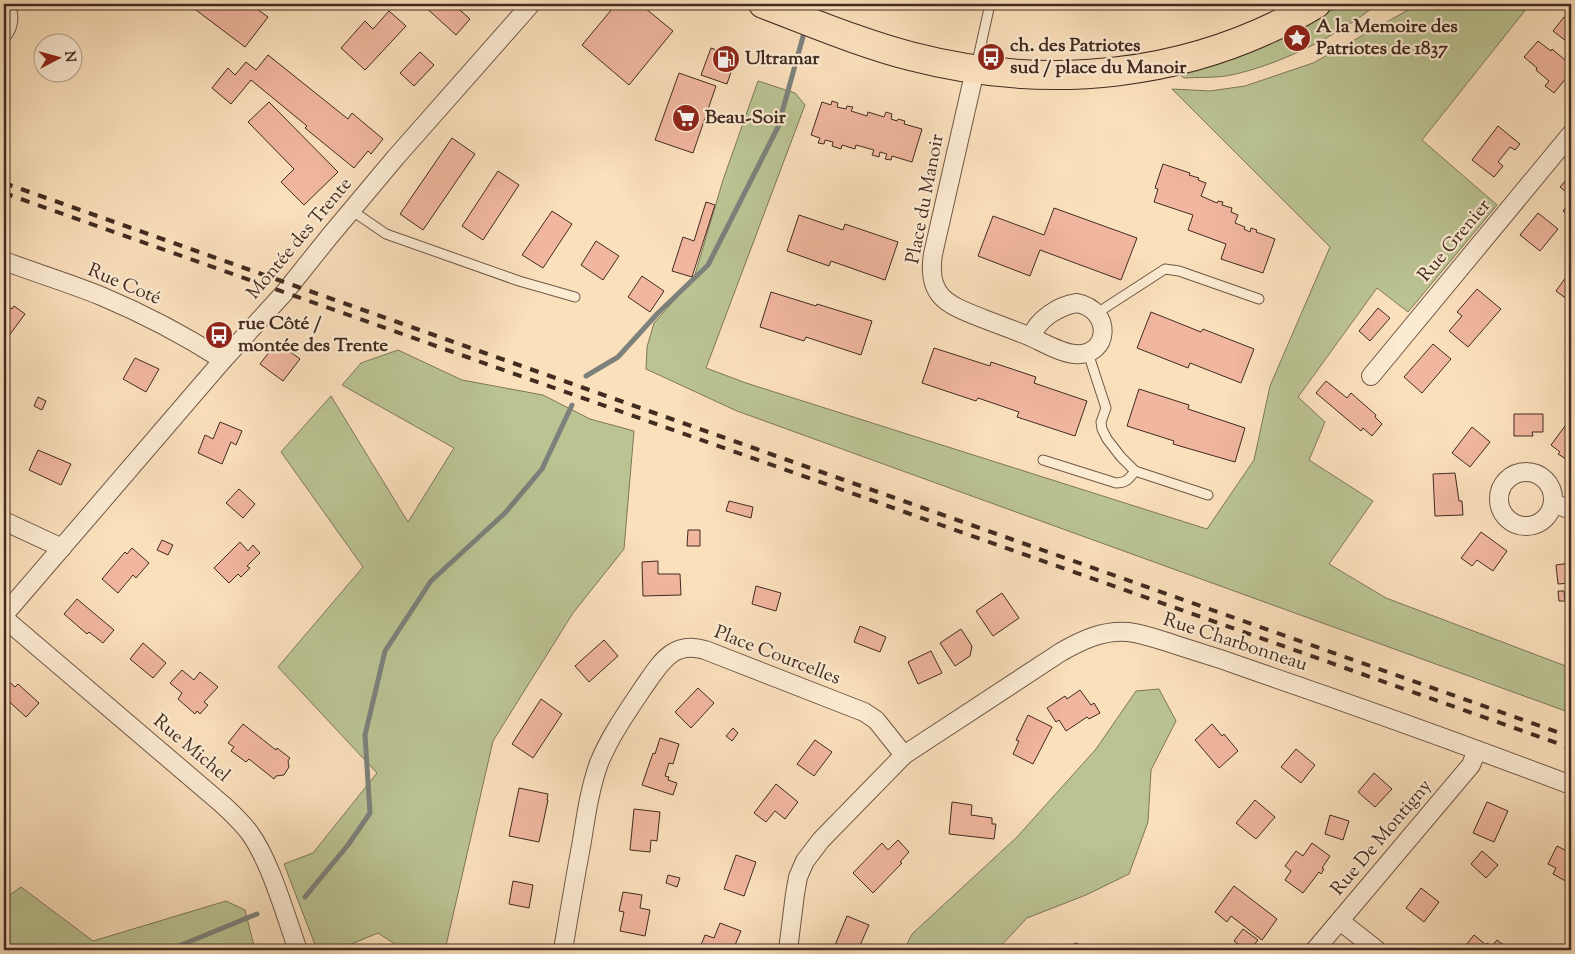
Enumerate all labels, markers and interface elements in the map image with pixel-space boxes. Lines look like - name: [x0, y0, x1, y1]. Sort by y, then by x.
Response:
- place label: A la Memoire des Patriotes de 1837: [1316, 14, 1458, 63]
- place icon: A la Memoire des Patriotes de 1837: [1282, 23, 1312, 53]
- north arrow: [32, 32, 82, 82]
- place label: ch. des Patriotes sud / place du Manoir: [1010, 33, 1187, 82]
- bus stop icon: ch. des Patriotes sud / place du Manoir: [976, 42, 1006, 72]
- fuel station icon: Ultramar: [711, 44, 741, 74]
- place label: Ultramar: [745, 46, 820, 73]
- text: N: [58, 50, 79, 63]
- supermarket icon: Beau-Soir: [671, 103, 701, 133]
- place label: Beau-Soir: [705, 105, 787, 132]
- street label: Place du Manoir: [900, 132, 952, 266]
- street label: Montée des Trente: [241, 172, 359, 306]
- street label: Rue Grenier: [1412, 194, 1498, 288]
- street label: Rue Coté: [83, 257, 165, 313]
- place label: rue Côté / montée des Trente: [238, 311, 388, 360]
- bus stop icon: rue Côté / montée des Trente: [204, 320, 234, 350]
- street label: Rue Charbonneau: [1159, 607, 1311, 679]
- street label: Place Courcelles: [710, 620, 844, 692]
- street label: Rue Michel: [147, 709, 235, 789]
- street label: Rue De Montigny: [1325, 773, 1439, 902]

